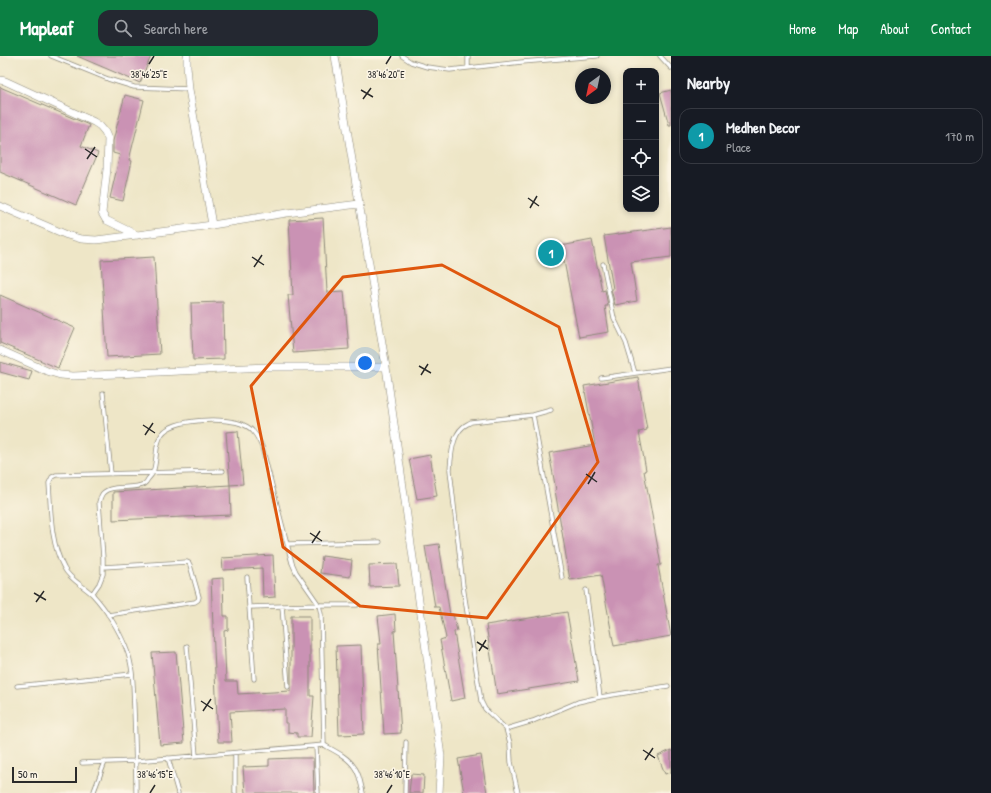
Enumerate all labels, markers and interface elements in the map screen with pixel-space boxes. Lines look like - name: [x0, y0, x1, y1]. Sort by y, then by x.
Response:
- search box: [98, 10, 378, 46]
- text: Mapleaf: [20, 15, 74, 41]
- icon: search: [112, 17, 134, 39]
- text: Search here: [144, 18, 208, 39]
- text: Home: [789, 19, 816, 38]
- text: Map: [838, 19, 858, 38]
- text: About: [880, 19, 909, 38]
- text: Contact: [931, 19, 971, 38]
- text: 38°46'25"E: [131, 68, 168, 81]
- text: 38°46'20"E: [367, 68, 405, 81]
- north arrow: [575, 68, 611, 104]
- map controls: [623, 68, 659, 212]
- button: +: [623, 68, 659, 104]
- text: Nearby: [687, 71, 730, 94]
- button: −: [623, 104, 659, 140]
- text: Medhen Decor: [726, 117, 800, 138]
- text: 1: [699, 127, 703, 145]
- text: 170 m: [945, 127, 974, 145]
- text: Place: [726, 138, 751, 156]
- button: locate: [623, 140, 659, 176]
- button: layers: [623, 176, 659, 212]
- pin: 1: [538, 238, 564, 268]
- your location: [355, 353, 375, 373]
- scale bar: [12, 765, 77, 784]
- text: 50 m: [18, 767, 38, 781]
- text: 38°46'15"E: [137, 768, 173, 781]
- text: 38°46'10"E: [374, 768, 411, 781]

